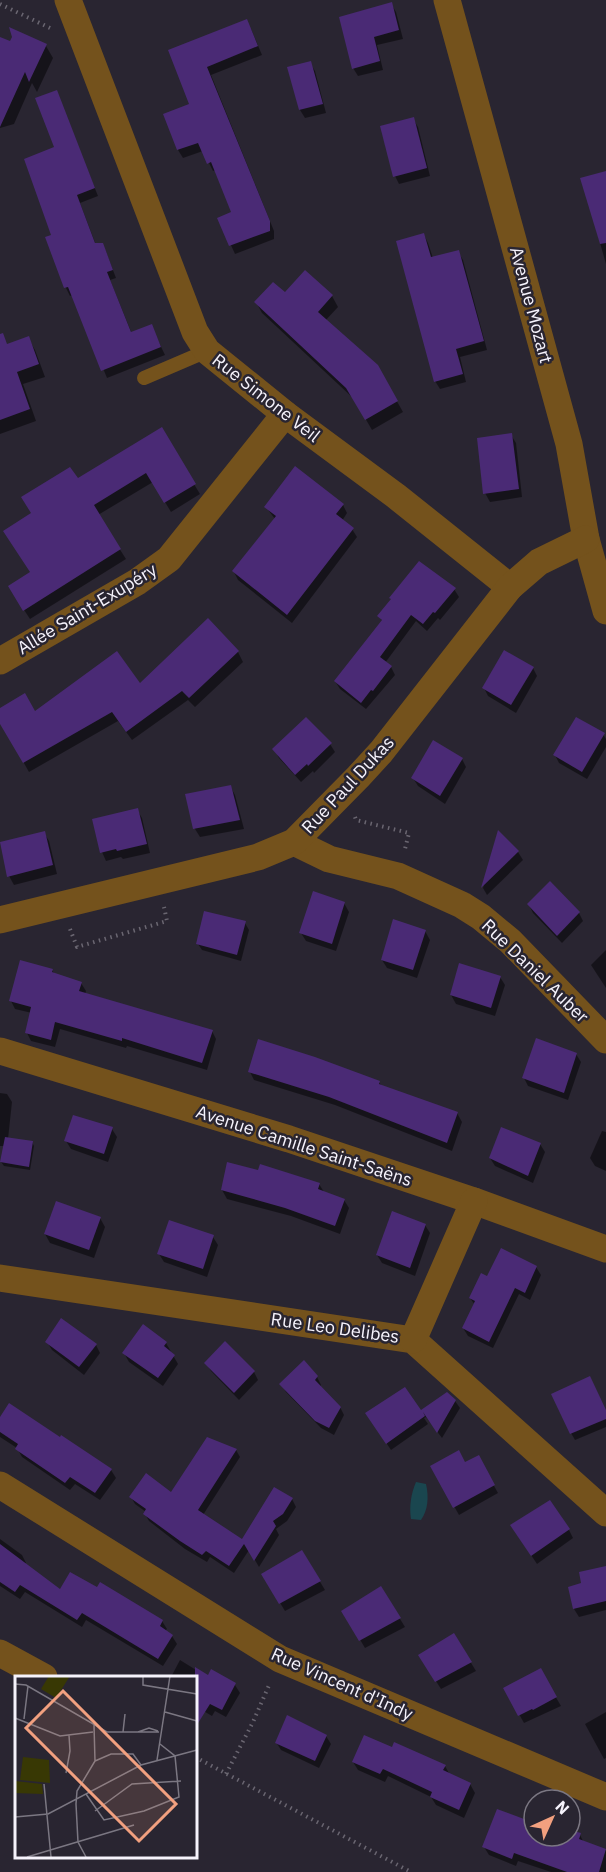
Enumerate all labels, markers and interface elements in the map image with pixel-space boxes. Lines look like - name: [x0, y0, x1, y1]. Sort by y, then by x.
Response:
- street label: Avenue Mozart: [505, 244, 558, 366]
- street label: Rue Simone Veil: [208, 348, 325, 447]
- street label: Allée Saint-Exupéry: [13, 558, 161, 659]
- street label: Rue Paul Dukas: [296, 731, 399, 838]
- street label: Rue Daniel Auber: [477, 914, 594, 1028]
- street label: Avenue Camille Saint-Saëns: [193, 1100, 415, 1191]
- street label: Rue Leo Delibes: [269, 1307, 401, 1348]
- street label: Rue Vincent d'Indy: [268, 1642, 417, 1725]
- inset map: [15, 1676, 196, 1857]
- north arrow: [522, 1788, 582, 1848]
- text: N: [551, 1796, 574, 1819]

